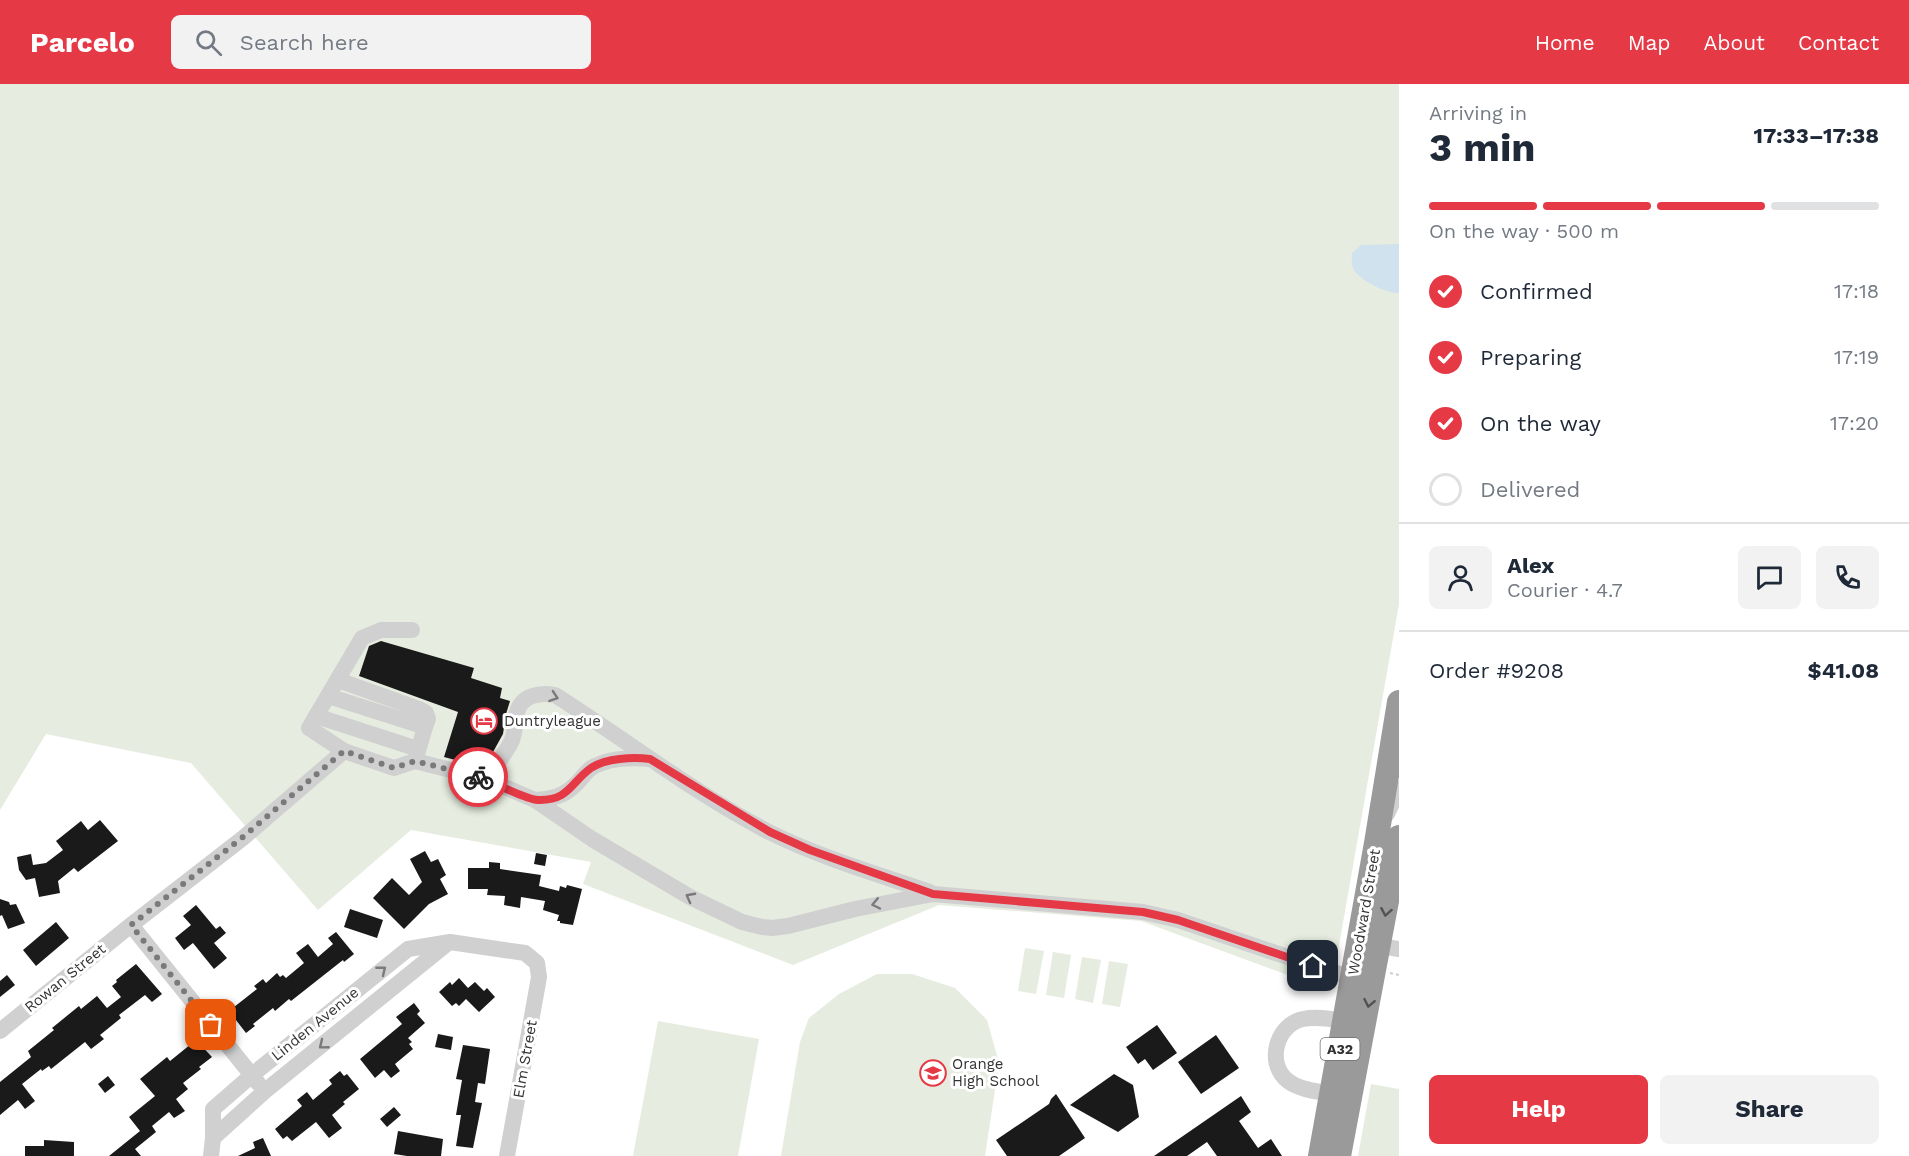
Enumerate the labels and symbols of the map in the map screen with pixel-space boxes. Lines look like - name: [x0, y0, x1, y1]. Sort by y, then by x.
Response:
- one-way arrow: [548, 690, 559, 703]
- hotel icon: Duntryleague: [469, 706, 499, 736]
- place label: Duntryleague: [504, 712, 601, 730]
- courier: [448, 747, 508, 807]
- street label: Woodward Street: [1344, 847, 1384, 976]
- one-way arrow: [686, 893, 696, 904]
- one-way arrow: [871, 897, 881, 910]
- one-way arrow: [1380, 907, 1393, 917]
- street label: Rowan Street: [21, 939, 110, 1016]
- pin: [1287, 940, 1338, 991]
- one-way arrow: [375, 967, 386, 978]
- street label: Linden Avenue: [268, 983, 362, 1065]
- one-way arrow: [1363, 998, 1376, 1008]
- pin: [185, 999, 236, 1050]
- street label: Elm Street: [509, 1018, 541, 1099]
- one-way arrow: [319, 1038, 330, 1049]
- road number: A32: [1320, 1038, 1360, 1060]
- place label: Orange High School: [952, 1055, 1040, 1090]
- school or university icon: Orange High School: [918, 1058, 948, 1088]

